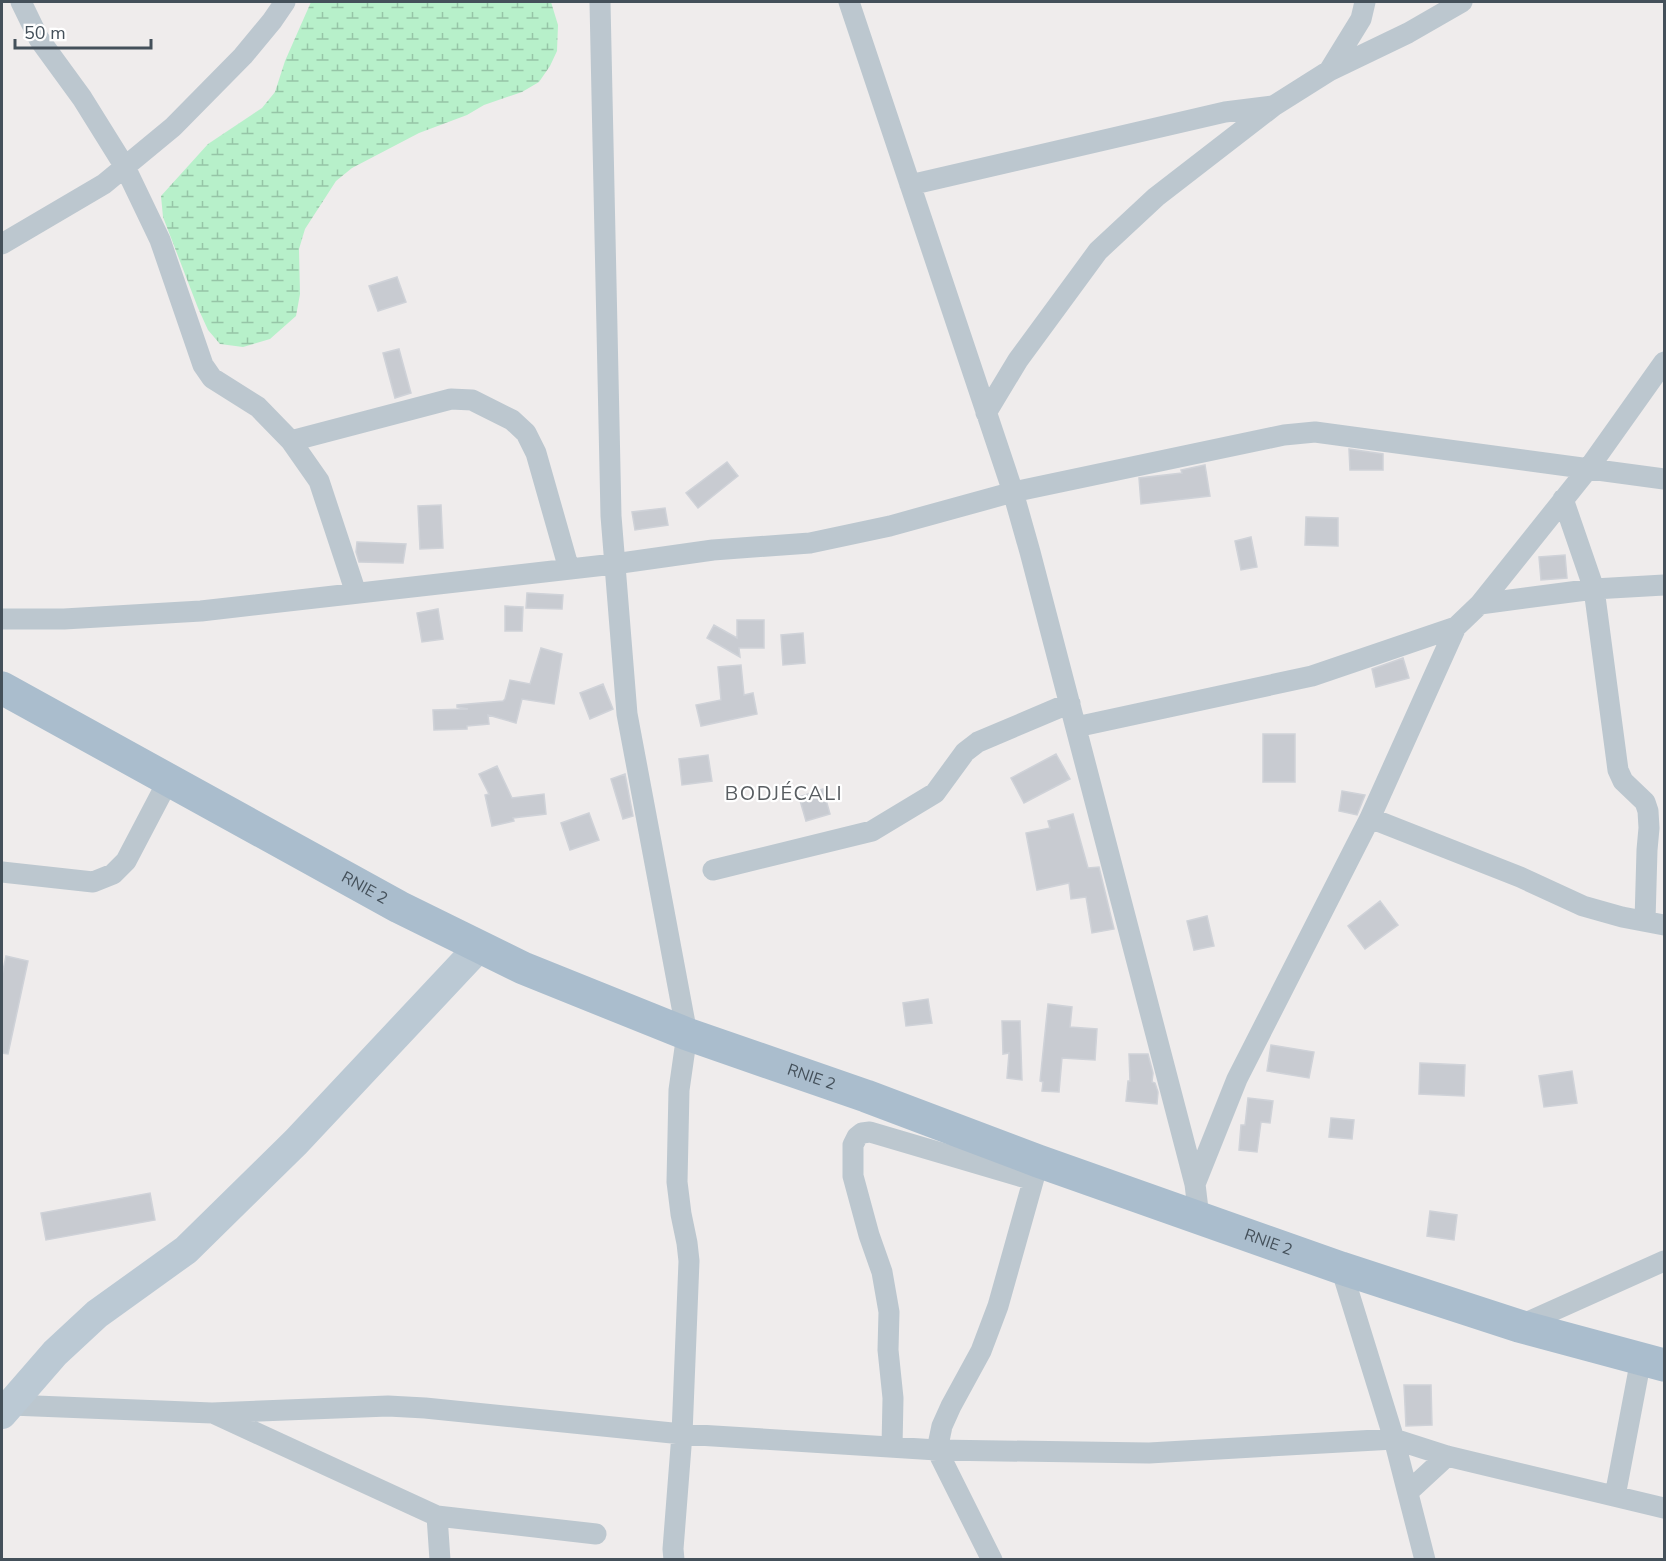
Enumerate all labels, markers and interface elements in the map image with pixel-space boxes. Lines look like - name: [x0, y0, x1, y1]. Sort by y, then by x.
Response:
- scale bar: [15, 12, 152, 50]
- text: 50 m: [24, 21, 66, 45]
- district label: BODJÉCALI: [725, 780, 843, 807]
- street label: RNIE 2: [337, 866, 392, 910]
- street label: RNIE 2: [784, 1059, 838, 1096]
- street label: RNIE 2: [1241, 1224, 1295, 1261]

